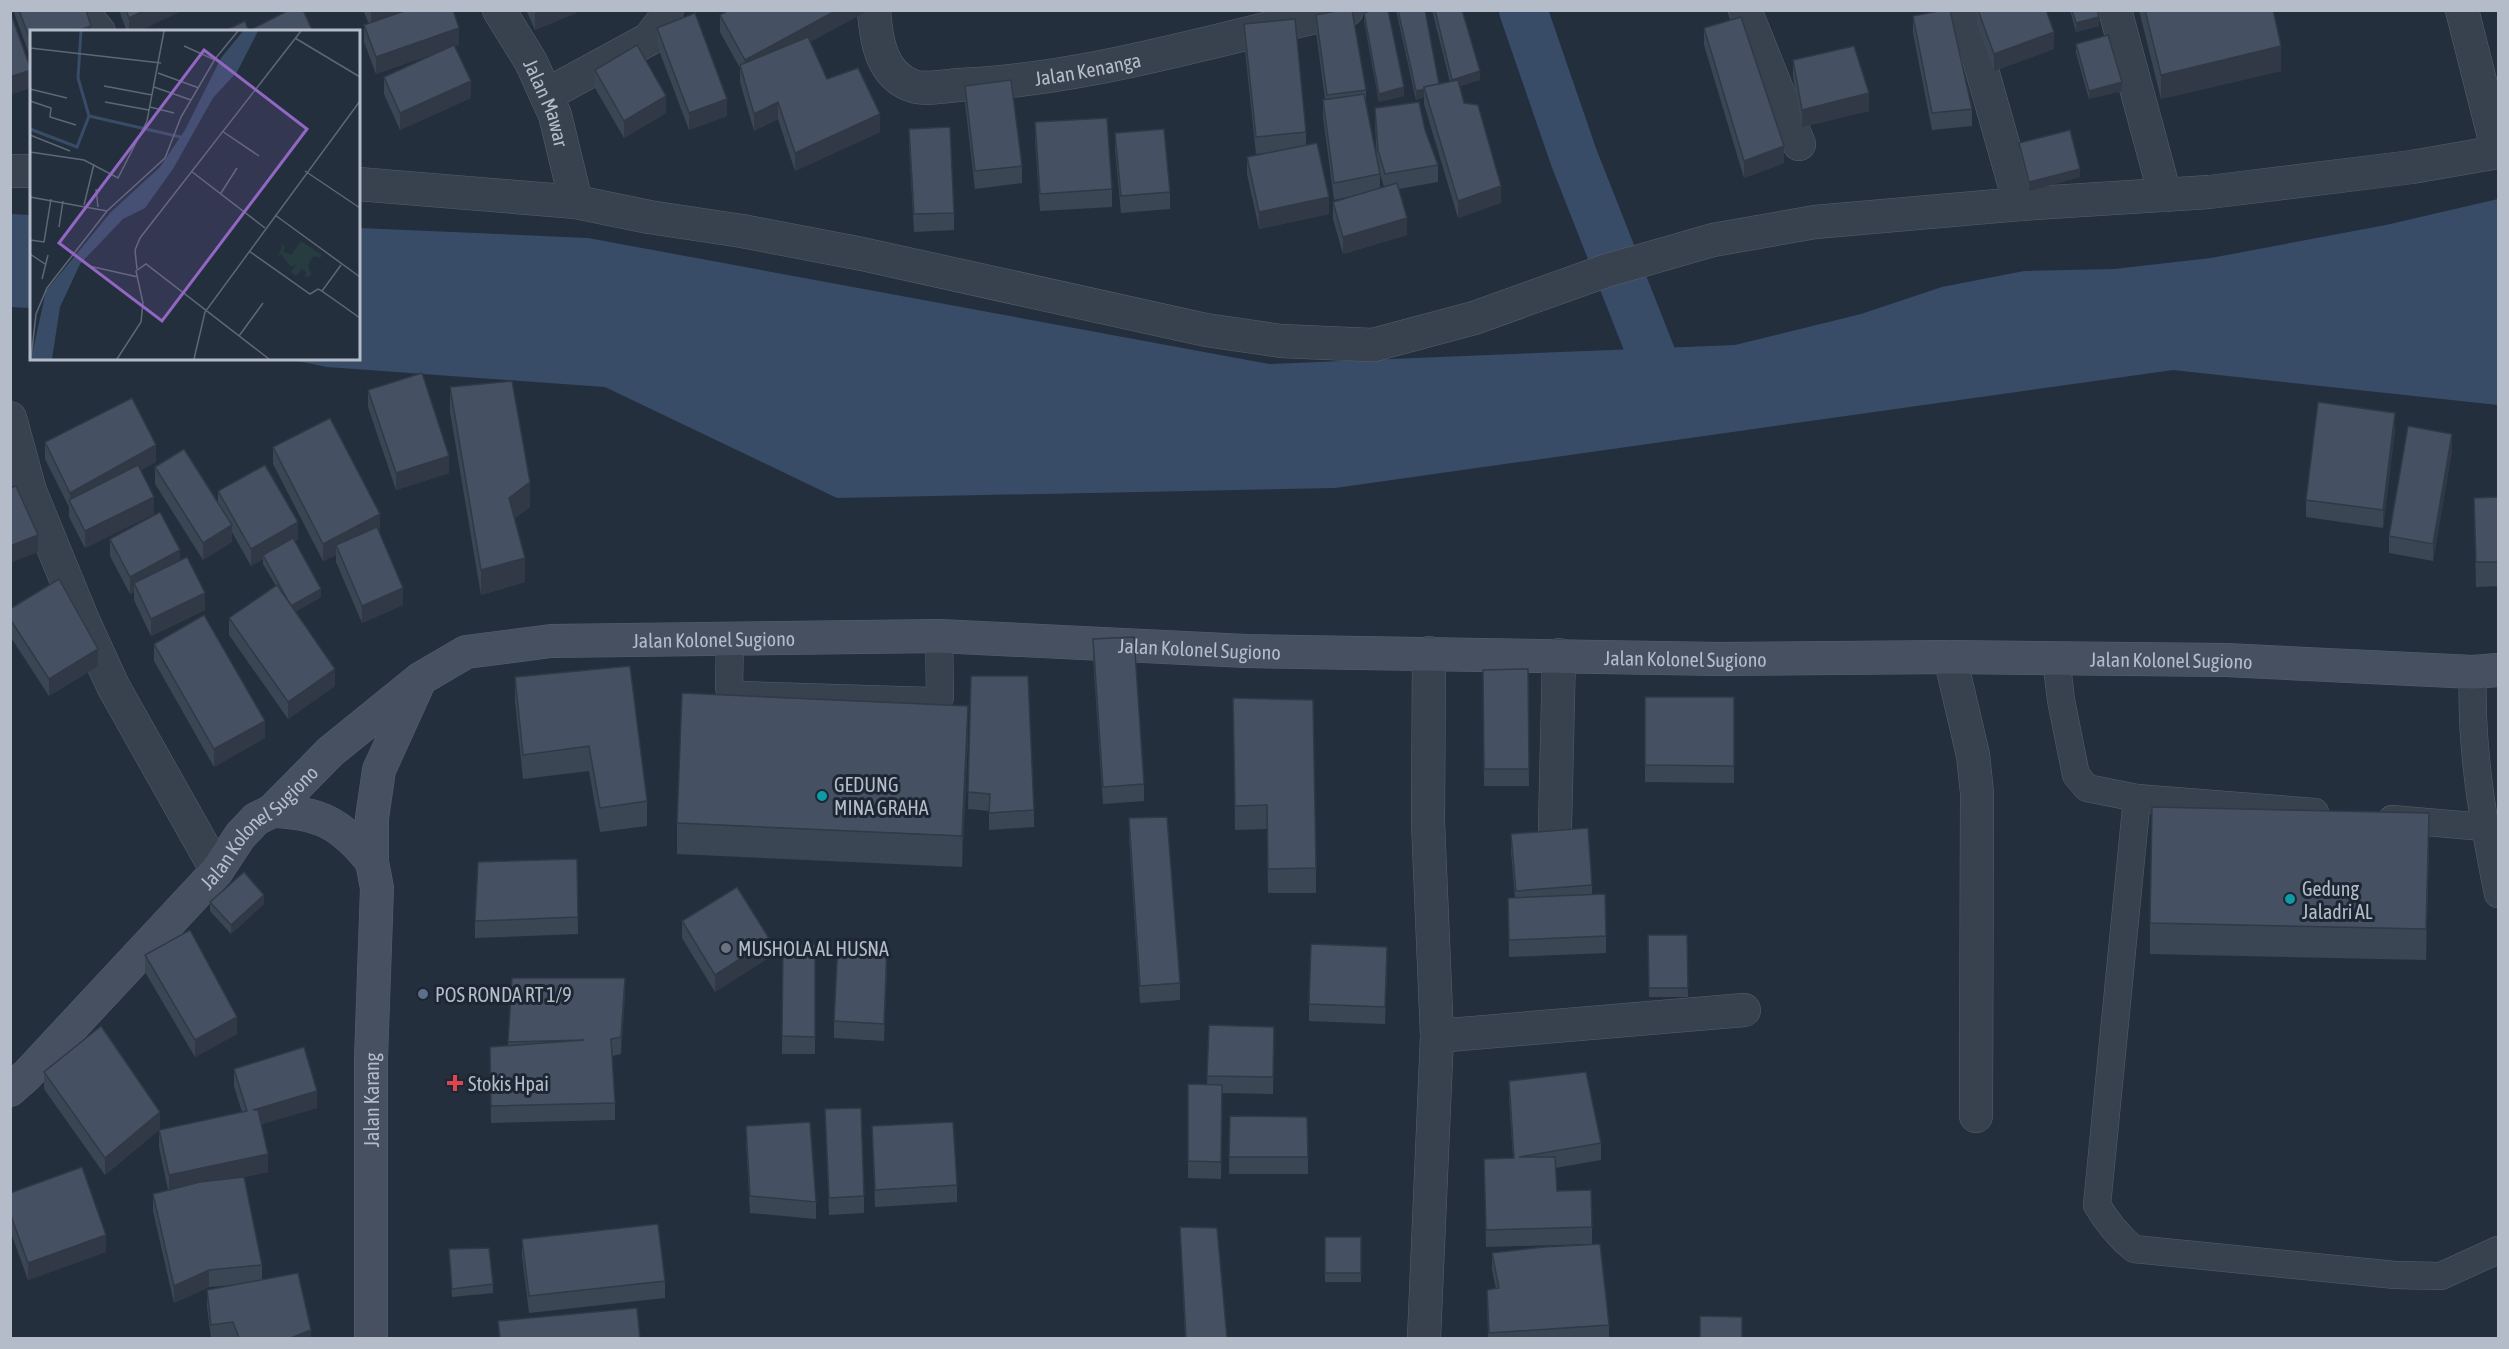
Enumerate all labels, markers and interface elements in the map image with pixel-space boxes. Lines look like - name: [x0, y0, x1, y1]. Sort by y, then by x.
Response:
- inset map: [30, 30, 360, 360]
- street label: Jalan Kenanga: [1033, 48, 1143, 89]
- street label: Jalan Mawar: [520, 55, 574, 150]
- street label: Jalan Kolonel Sugiono: [632, 626, 795, 651]
- street label: Jalan Kolonel Sugiono: [1118, 633, 1281, 663]
- street label: Jalan Kolonel Sugiono: [1604, 646, 1767, 671]
- street label: Jalan Kolonel Sugiono: [2090, 647, 2253, 673]
- street label: Jalan Kolonel Sugiono: [195, 760, 322, 893]
- place label: GEDUNG MINA GRAHA: [834, 773, 929, 819]
- marker: GEDUNG MINA GRAHA: [815, 789, 829, 803]
- place label: Gedung Jaladri AL: [2302, 877, 2373, 923]
- marker: Gedung Jaladri AL: [2283, 892, 2297, 906]
- place label: MUSHOLA AL HUSNA: [738, 937, 889, 960]
- marker: MUSHOLA AL HUSNA: [719, 941, 733, 955]
- place label: POS RONDA RT 1/9: [435, 983, 572, 1006]
- marker: POS RONDA RT 1/9: [416, 987, 430, 1001]
- street label: Jalan Karang: [359, 1052, 383, 1147]
- place label: Stokis Hpai: [468, 1072, 549, 1095]
- marker: Stokis Hpai: [446, 1074, 464, 1092]

